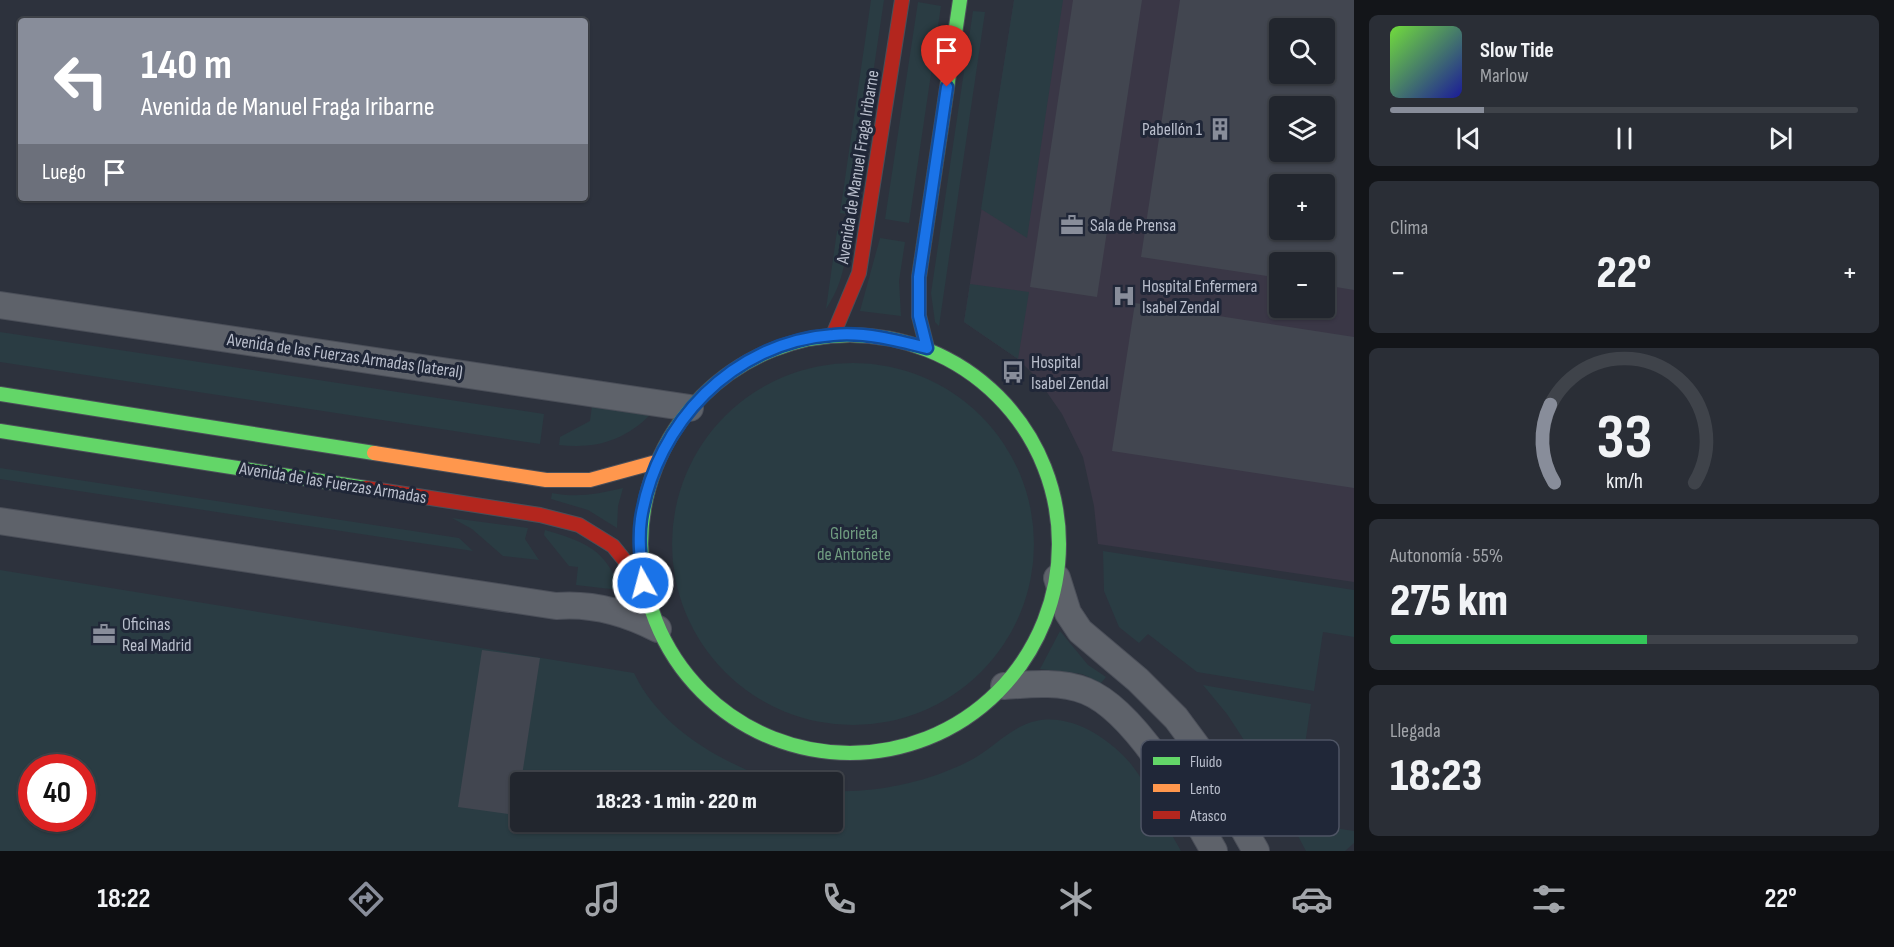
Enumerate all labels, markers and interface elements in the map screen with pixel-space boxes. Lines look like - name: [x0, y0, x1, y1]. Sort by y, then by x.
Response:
- map controls: [1269, 18, 1335, 318]
- button: search: [1269, 18, 1335, 84]
- pin: [921, 25, 972, 87]
- icon: arrive: [930, 34, 963, 67]
- text: Slow Tide: [1480, 37, 1554, 64]
- text: 140 m: [141, 40, 232, 91]
- icon: left: [42, 42, 120, 120]
- text: Marlow: [1480, 64, 1528, 88]
- street label: Avenida de Manuel Fraga Iribarne: [832, 69, 884, 266]
- text: Avenida de Manuel Fraga Iribarne: [141, 91, 435, 123]
- button: layers: [1269, 96, 1335, 162]
- building icon: Pabellón 1: [1207, 116, 1233, 142]
- place label: Pabellón 1: [1142, 119, 1203, 140]
- icon: previous: [1452, 122, 1485, 155]
- icon: pause: [1608, 122, 1641, 155]
- icon: next: [1764, 122, 1797, 155]
- icon: arrive: [98, 156, 131, 189]
- text: Luego: [42, 159, 86, 186]
- button: +: [1269, 174, 1335, 240]
- office icon: Sala de Prensa: [1059, 212, 1085, 238]
- place label: Sala de Prensa: [1090, 215, 1176, 236]
- text: Clima: [1390, 216, 1428, 240]
- text: 22°: [1596, 246, 1652, 301]
- button: −: [1269, 252, 1335, 318]
- text: −: [1390, 253, 1406, 293]
- text: +: [1842, 253, 1858, 293]
- place label: Hospital Enfermera Isabel Zendal: [1142, 276, 1257, 318]
- hospital icon: Hospital Enfermera Isabel Zendal: [1111, 283, 1137, 309]
- street label: Avenida de las Fuerzas Armadas (lateral): [225, 329, 464, 383]
- place label: Hospital Isabel Zendal: [1031, 352, 1109, 394]
- bus stop icon: Hospital Isabel Zendal: [1000, 359, 1026, 385]
- text: 33: [1596, 401, 1652, 476]
- street label: Avenida de las Fuerzas Armadas: [237, 458, 428, 508]
- text: km/h: [1605, 469, 1643, 494]
- park label: Glorieta de Antoñete: [817, 523, 891, 565]
- text: Autonomía · 55%: [1390, 544, 1503, 568]
- position arrow: [611, 551, 675, 615]
- text: 275 km: [1390, 574, 1508, 629]
- place label: Oficinas Real Madrid: [122, 614, 192, 656]
- office icon: Oficinas Real Madrid: [91, 621, 117, 647]
- text: Llegada: [1390, 719, 1441, 743]
- legend: [1141, 740, 1339, 836]
- text: 18:23: [1390, 749, 1482, 804]
- text: Fluido: [1190, 753, 1222, 772]
- speed limit sign: 40: [18, 754, 96, 832]
- text: Lento: [1190, 780, 1221, 799]
- text: 18:23 · 1 min · 220 m: [596, 788, 757, 815]
- text: Atasco: [1189, 807, 1227, 826]
- icon: directions: [345, 878, 387, 920]
- icon: music: [582, 878, 624, 920]
- icon: phone: [818, 878, 860, 920]
- icon: climate: [1055, 878, 1097, 920]
- icon: car: [1291, 878, 1333, 920]
- icon: filters: [1528, 878, 1570, 920]
- text: 18:22: [97, 883, 150, 915]
- text: 22°: [1764, 883, 1797, 915]

